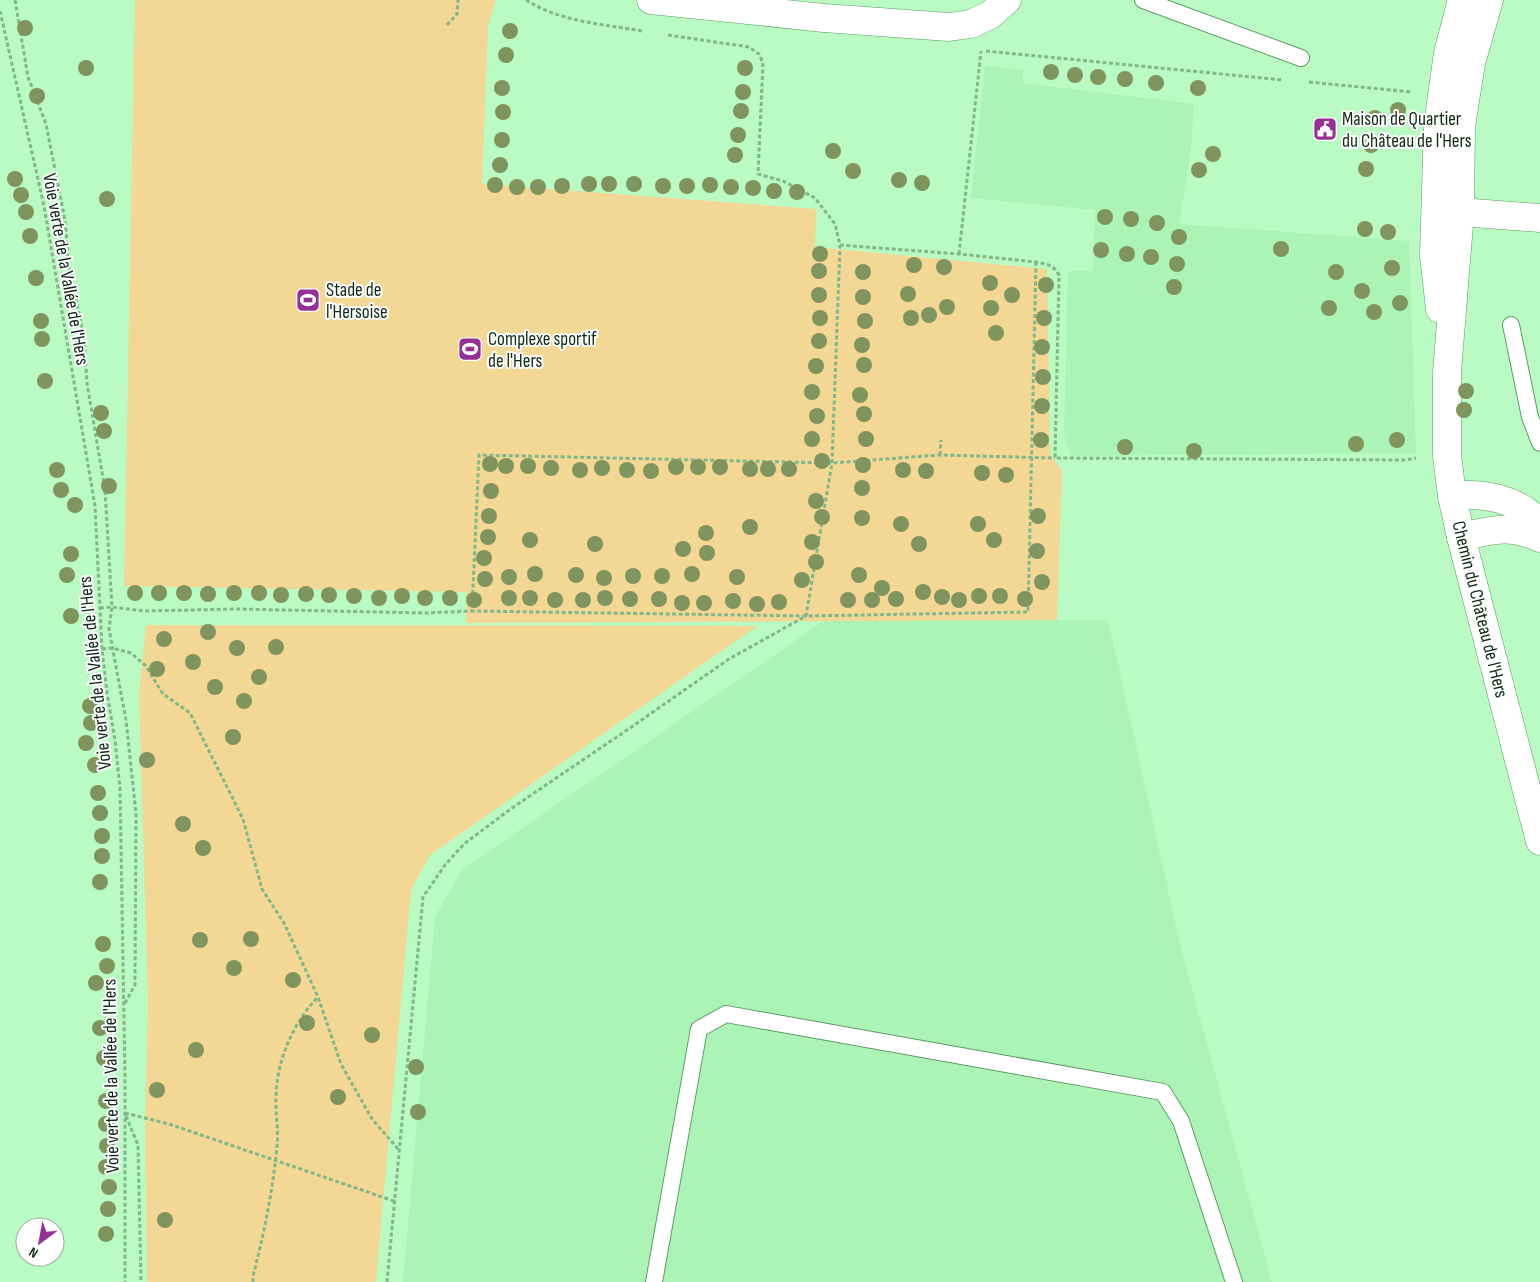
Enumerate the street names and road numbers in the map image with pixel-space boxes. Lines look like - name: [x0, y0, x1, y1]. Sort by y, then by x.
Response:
- street label: Voie verte de la Vallée de l'Hers: [37, 172, 94, 367]
- street label: Chemin du Château de l'Hers: [1446, 519, 1513, 700]
- street label: Voie verte de la Vallée de l'Hers: [74, 575, 117, 771]
- street label: Voie verte de la Vallée de l'Hers: [98, 978, 125, 1173]

